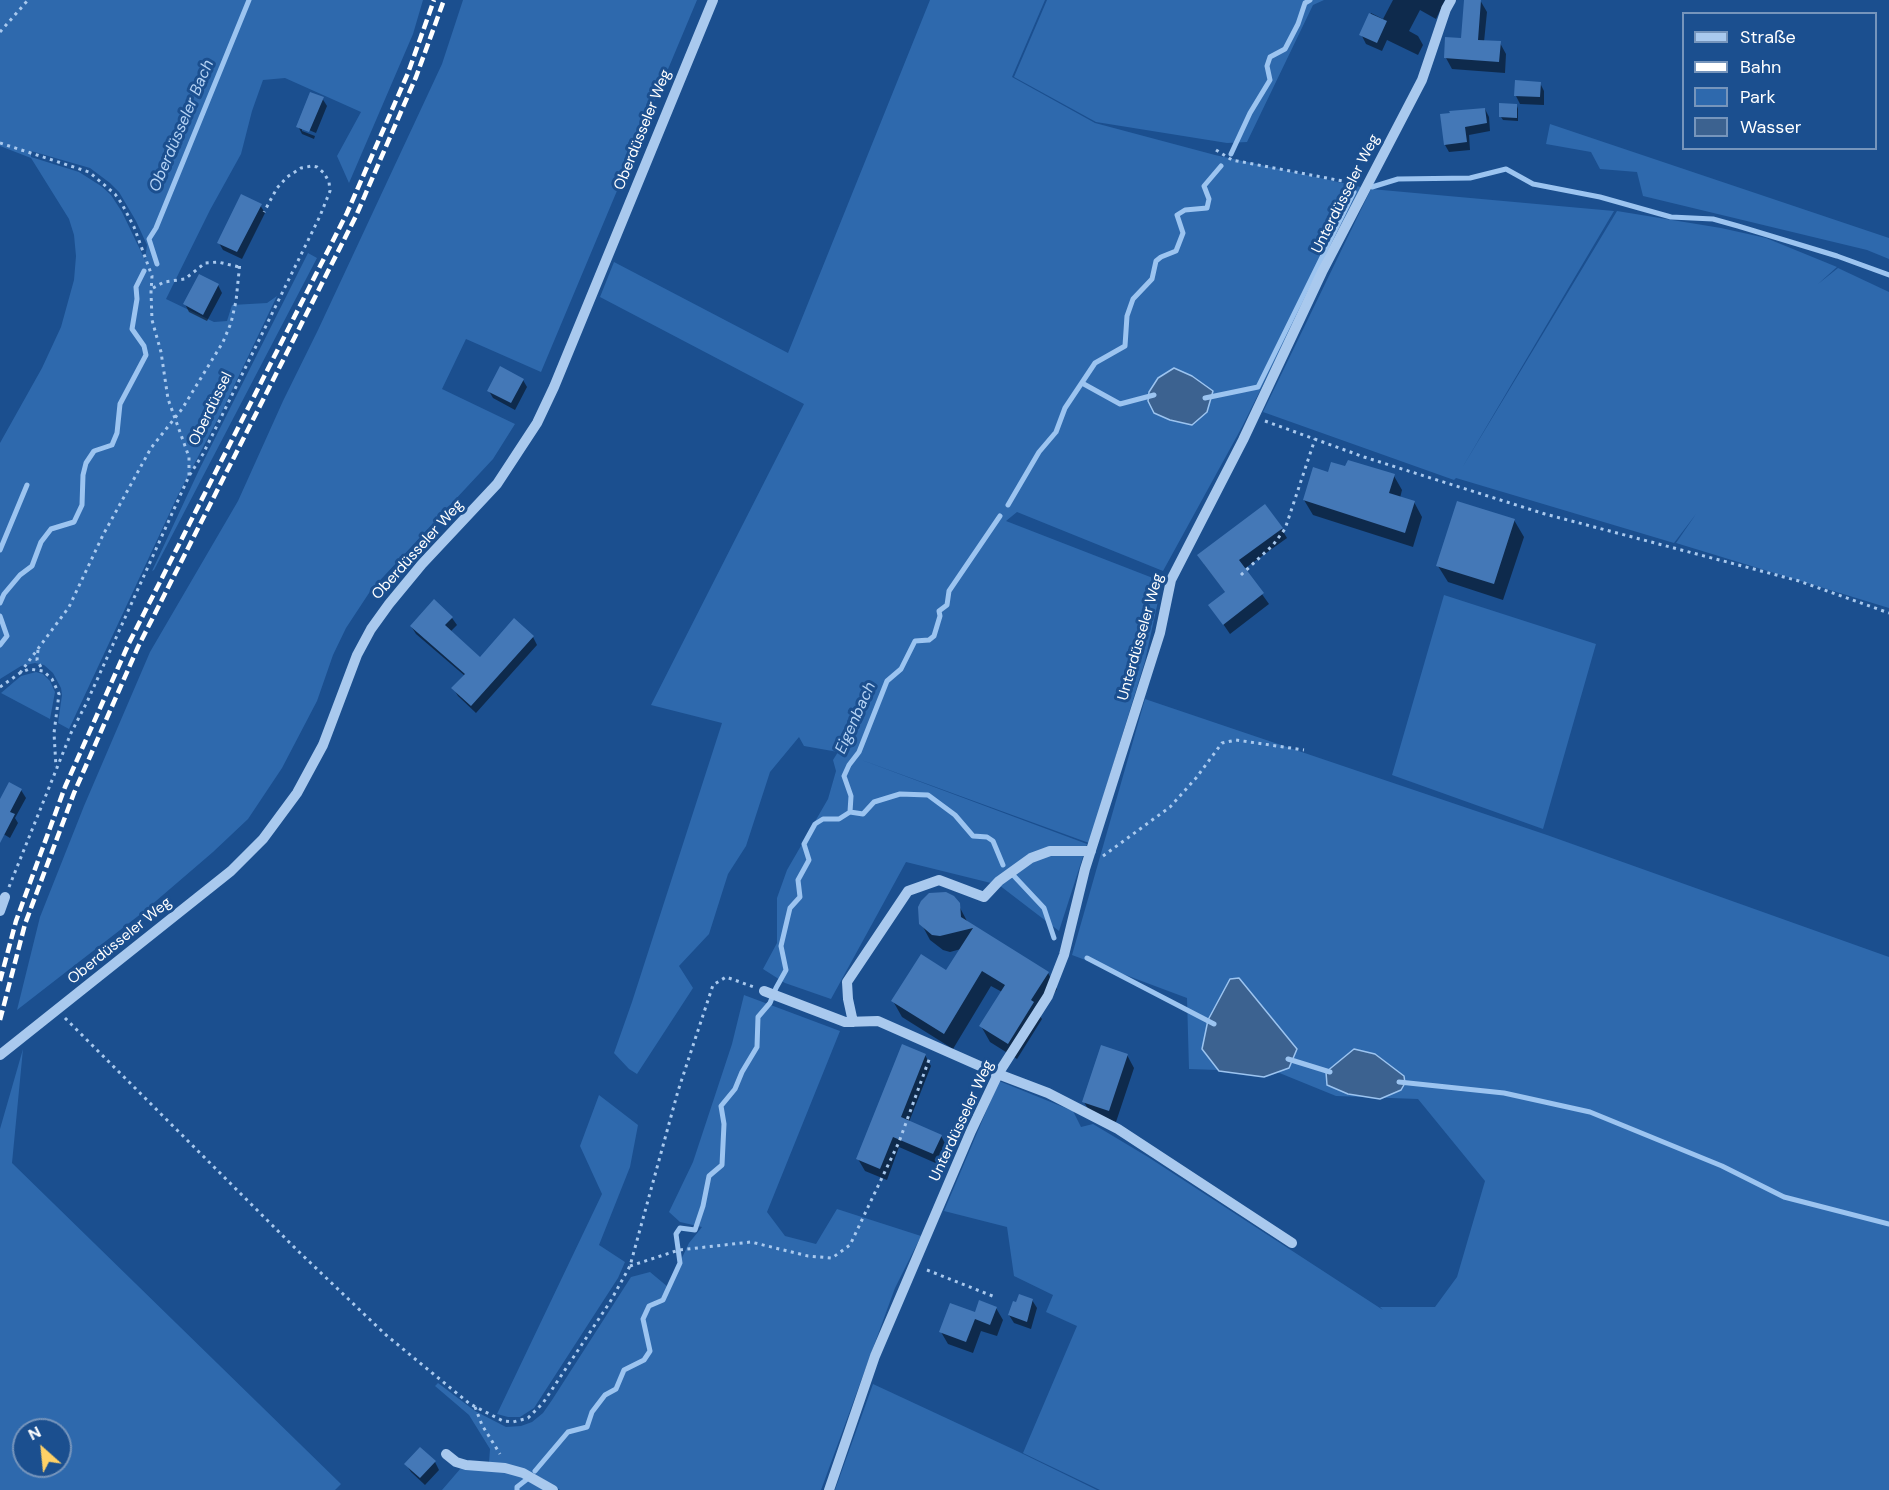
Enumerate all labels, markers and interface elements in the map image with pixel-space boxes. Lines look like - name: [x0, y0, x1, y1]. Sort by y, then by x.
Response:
- legend: [1682, 12, 1877, 150]
- text: Straße: [1740, 25, 1796, 49]
- text: Bahn: [1740, 55, 1781, 79]
- water label: Oberdüsseler Bach: [146, 57, 218, 195]
- street label: Oberdüsseler Weg: [611, 67, 675, 193]
- text: Park: [1740, 85, 1776, 109]
- text: Wasser: [1740, 115, 1801, 139]
- street label: Unterdüsseler Weg: [1308, 131, 1384, 257]
- street label: Oberdüssel: [185, 369, 237, 449]
- street label: Oberdüsseler Weg: [368, 496, 468, 604]
- street label: Unterdüsseler Weg: [1114, 571, 1168, 703]
- water label: Eigenbach: [832, 679, 880, 757]
- street label: Oberdüsseler Weg: [64, 894, 176, 988]
- street label: Unterdüsseler Weg: [926, 1058, 998, 1184]
- north arrow: [12, 1418, 72, 1478]
- text: N: [25, 1421, 44, 1445]

